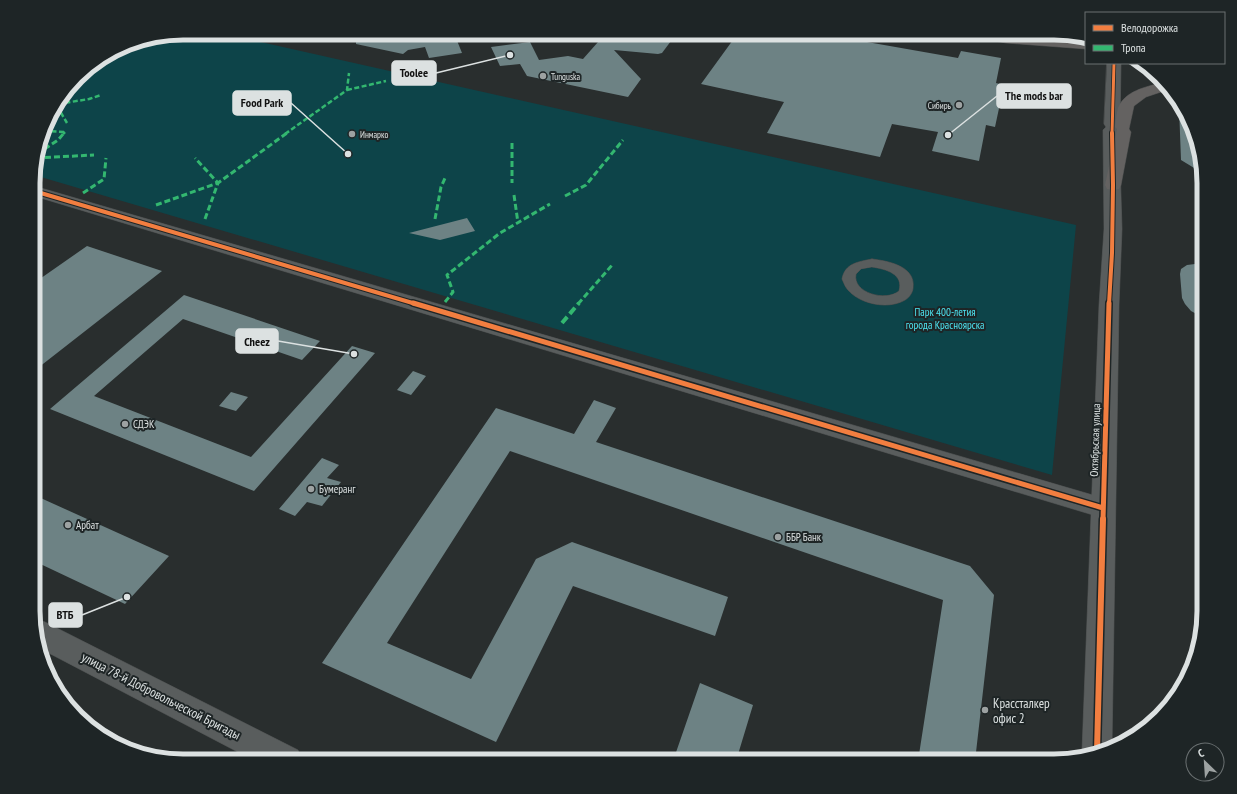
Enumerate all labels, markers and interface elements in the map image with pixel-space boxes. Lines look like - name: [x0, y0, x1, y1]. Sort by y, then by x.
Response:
- legend: [1085, 12, 1225, 64]
- text: Велодорожка: [1121, 20, 1178, 35]
- text: Тропа: [1121, 40, 1146, 55]
- callout: Toolee: [392, 61, 436, 85]
- text: Toolee: [400, 65, 428, 80]
- marker: Tunguska: [538, 71, 548, 81]
- place label: Tunguska: [551, 71, 580, 82]
- callout: The mods bar: [997, 84, 1071, 108]
- text: The mods bar: [1005, 88, 1063, 103]
- callout: Food Park: [233, 91, 291, 115]
- text: Food Park: [241, 95, 283, 110]
- place label: Сибирь: [928, 100, 952, 111]
- marker: Сибирь: [954, 100, 964, 110]
- marker: Инмарко: [347, 129, 357, 139]
- place label: Инмарко: [360, 129, 388, 140]
- park label: Парк 400-летия города Красноярска: [906, 305, 984, 332]
- callout: Cheez: [236, 329, 278, 353]
- text: Cheez: [244, 334, 270, 349]
- street label: Октябрьская улица: [1087, 403, 1103, 477]
- place label: СДЭК: [133, 417, 155, 431]
- marker: СДЭК: [120, 419, 130, 429]
- place label: Бумеранг: [319, 482, 356, 496]
- marker: Бумеранг: [306, 484, 316, 494]
- place label: Арбат: [76, 518, 99, 532]
- marker: Арбат: [63, 520, 73, 530]
- place label: ББР Банк: [786, 530, 822, 544]
- marker: ББР Банк: [773, 532, 783, 542]
- callout: ВТБ: [49, 603, 82, 627]
- text: ВТБ: [56, 607, 74, 622]
- street label: улица 78-й Добровольческой Бригады: [79, 648, 243, 744]
- place label: Крассталкер офис 2: [993, 695, 1050, 727]
- marker: Крассталкер офис 2: [980, 705, 990, 715]
- north arrow: [1185, 742, 1225, 782]
- text: С: [1196, 746, 1206, 760]

